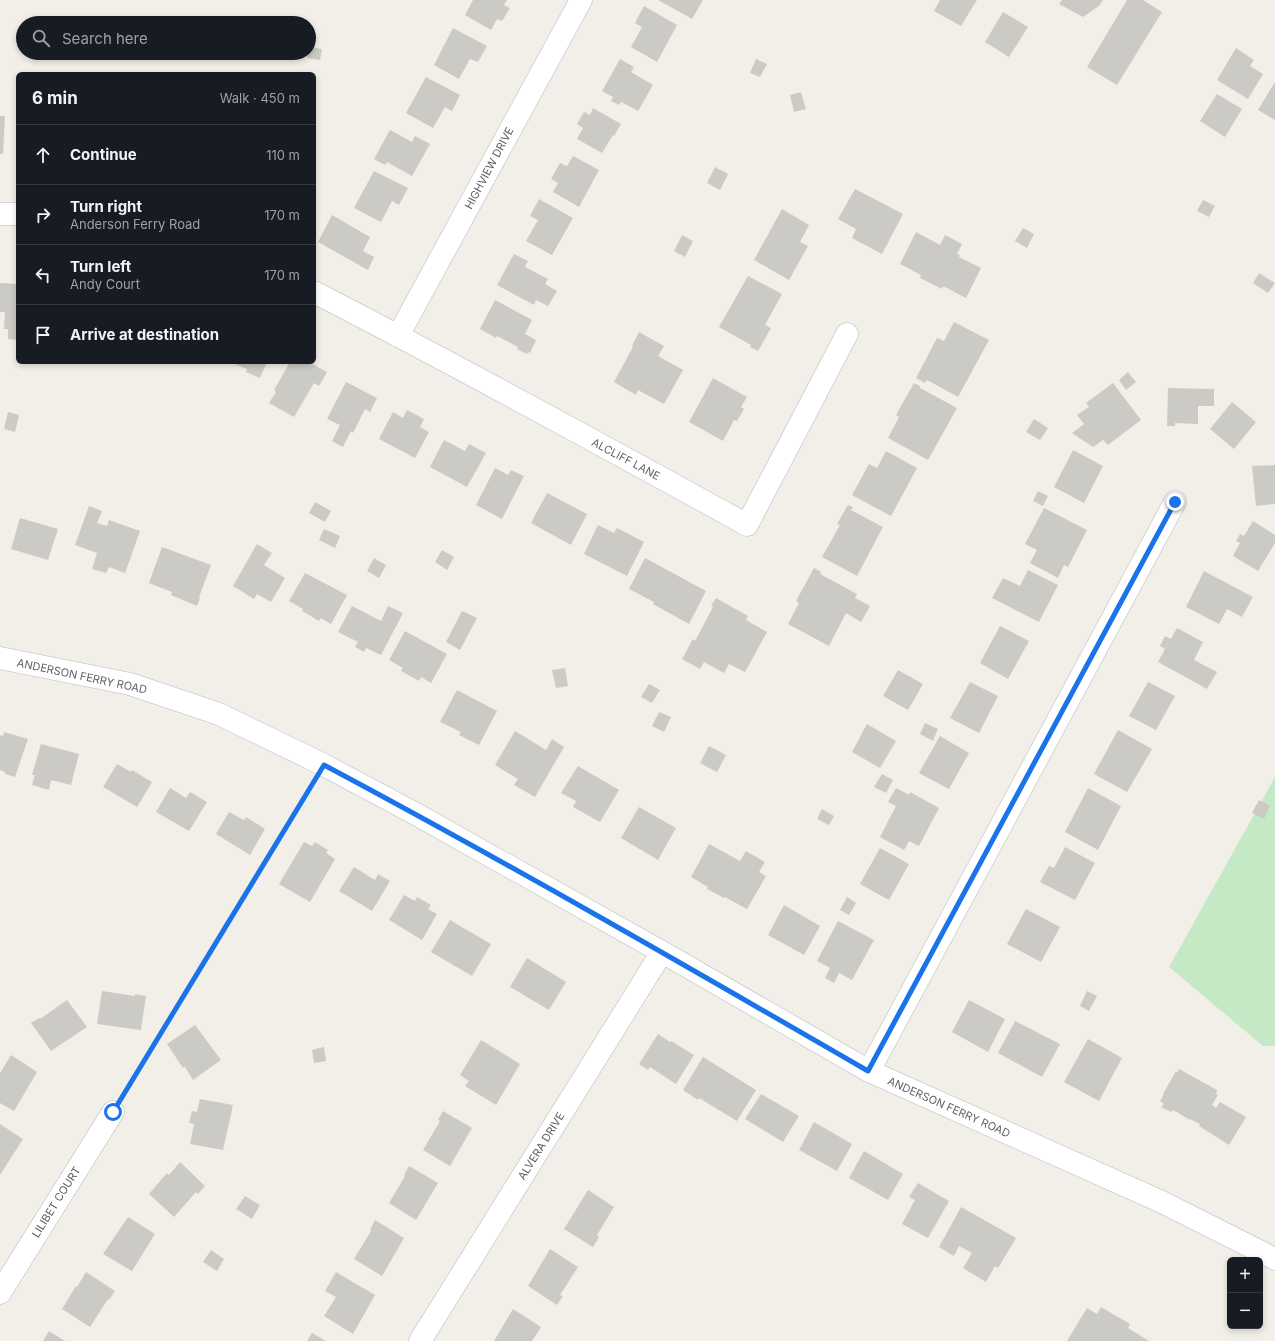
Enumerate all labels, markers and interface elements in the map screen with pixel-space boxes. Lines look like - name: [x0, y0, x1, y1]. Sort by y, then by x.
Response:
- search box: [16, 16, 316, 60]
- icon: search: [30, 27, 52, 49]
- text: Search here: [62, 29, 148, 48]
- text: 6 min: [32, 88, 78, 108]
- text: Walk · 450 m: [220, 90, 300, 106]
- street label: HIGHVIEW DRIVE: [462, 125, 516, 211]
- icon: ahead: [32, 144, 54, 166]
- text: Continue: [70, 145, 137, 164]
- text: 110 m: [266, 147, 300, 163]
- text: Turn right: [70, 197, 142, 216]
- icon: right: [32, 204, 54, 226]
- text: 170 m: [264, 207, 300, 223]
- text: Anderson Ferry Road: [70, 216, 200, 232]
- text: Turn left: [70, 257, 131, 276]
- icon: left: [32, 264, 54, 286]
- text: 170 m: [264, 267, 300, 283]
- text: Andy Court: [70, 276, 140, 292]
- icon: arrive: [32, 324, 54, 346]
- text: Arrive at destination: [70, 325, 219, 344]
- street label: ALCLIFF LANE: [589, 435, 663, 483]
- route end: [1166, 493, 1184, 511]
- street label: ANDERSON FERRY ROAD: [16, 655, 148, 697]
- street label: ANDERSON FERRY ROAD: [886, 1074, 1012, 1140]
- route start: [104, 1103, 122, 1121]
- street label: ALVERA DRIVE: [515, 1110, 567, 1182]
- street label: LILIBET COURT: [29, 1164, 83, 1240]
- map controls: [1227, 1257, 1263, 1329]
- button: +: [1227, 1257, 1263, 1293]
- button: −: [1227, 1293, 1263, 1329]

